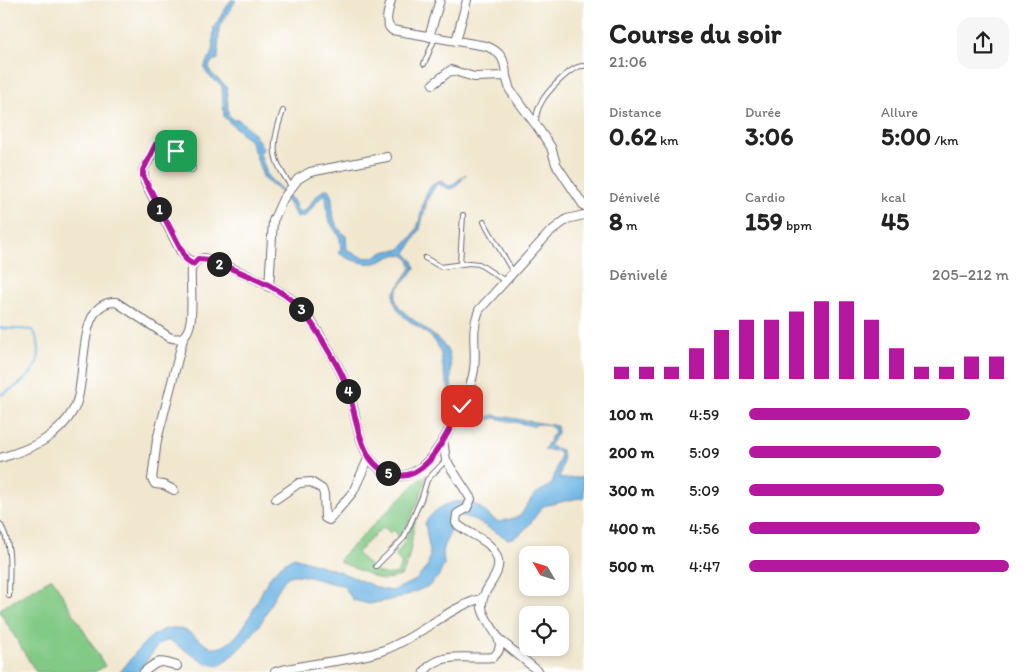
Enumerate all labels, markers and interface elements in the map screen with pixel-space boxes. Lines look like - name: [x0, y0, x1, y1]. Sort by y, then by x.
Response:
- text: Course du soir: [609, 16, 781, 50]
- button: share: [957, 17, 1009, 69]
- text: 21:06: [609, 52, 647, 71]
- text: Distance: [609, 104, 661, 121]
- text: Durée: [745, 104, 781, 121]
- text: Allure: [881, 104, 918, 121]
- text: 0.62: [609, 121, 657, 151]
- text: 3:06: [745, 121, 793, 151]
- text: 5:00: [881, 121, 931, 151]
- pin: [155, 130, 197, 172]
- text: km: [657, 132, 679, 149]
- text: /km: [931, 132, 959, 149]
- icon: arrive: [162, 137, 190, 165]
- text: Dénivelé: [609, 189, 660, 206]
- text: Cardio: [745, 189, 785, 206]
- text: kcal: [881, 189, 906, 206]
- pin: 1: [146, 196, 172, 222]
- text: 1: [156, 201, 163, 218]
- text: 8: [609, 206, 623, 236]
- text: 159: [745, 206, 783, 236]
- text: 45: [881, 206, 909, 236]
- text: m: [623, 217, 638, 234]
- text: bpm: [783, 217, 812, 234]
- pin: 2: [206, 252, 232, 276]
- text: 2: [216, 256, 223, 273]
- text: Dénivelé: [609, 265, 668, 284]
- text: 205–212 m: [932, 265, 1009, 284]
- pin: 3: [288, 296, 314, 322]
- text: 3: [298, 301, 305, 318]
- pin: 4: [336, 378, 360, 404]
- text: 4: [344, 383, 353, 400]
- pin: [441, 385, 483, 427]
- icon: check: [448, 392, 476, 420]
- text: 100 m: [609, 405, 653, 424]
- text: 4:59: [689, 405, 719, 424]
- text: 200 m: [609, 443, 654, 462]
- text: 5:09: [689, 443, 720, 462]
- pin: 5: [376, 460, 400, 486]
- text: 5: [385, 465, 392, 482]
- text: 300 m: [609, 481, 655, 500]
- text: 5:09: [689, 481, 720, 500]
- text: 400 m: [609, 519, 655, 538]
- text: 4:56: [689, 519, 719, 538]
- north arrow: [519, 546, 569, 596]
- map controls: [519, 546, 569, 656]
- text: 500 m: [609, 557, 654, 576]
- text: 4:47: [689, 557, 720, 576]
- button: locate: [519, 606, 569, 656]

